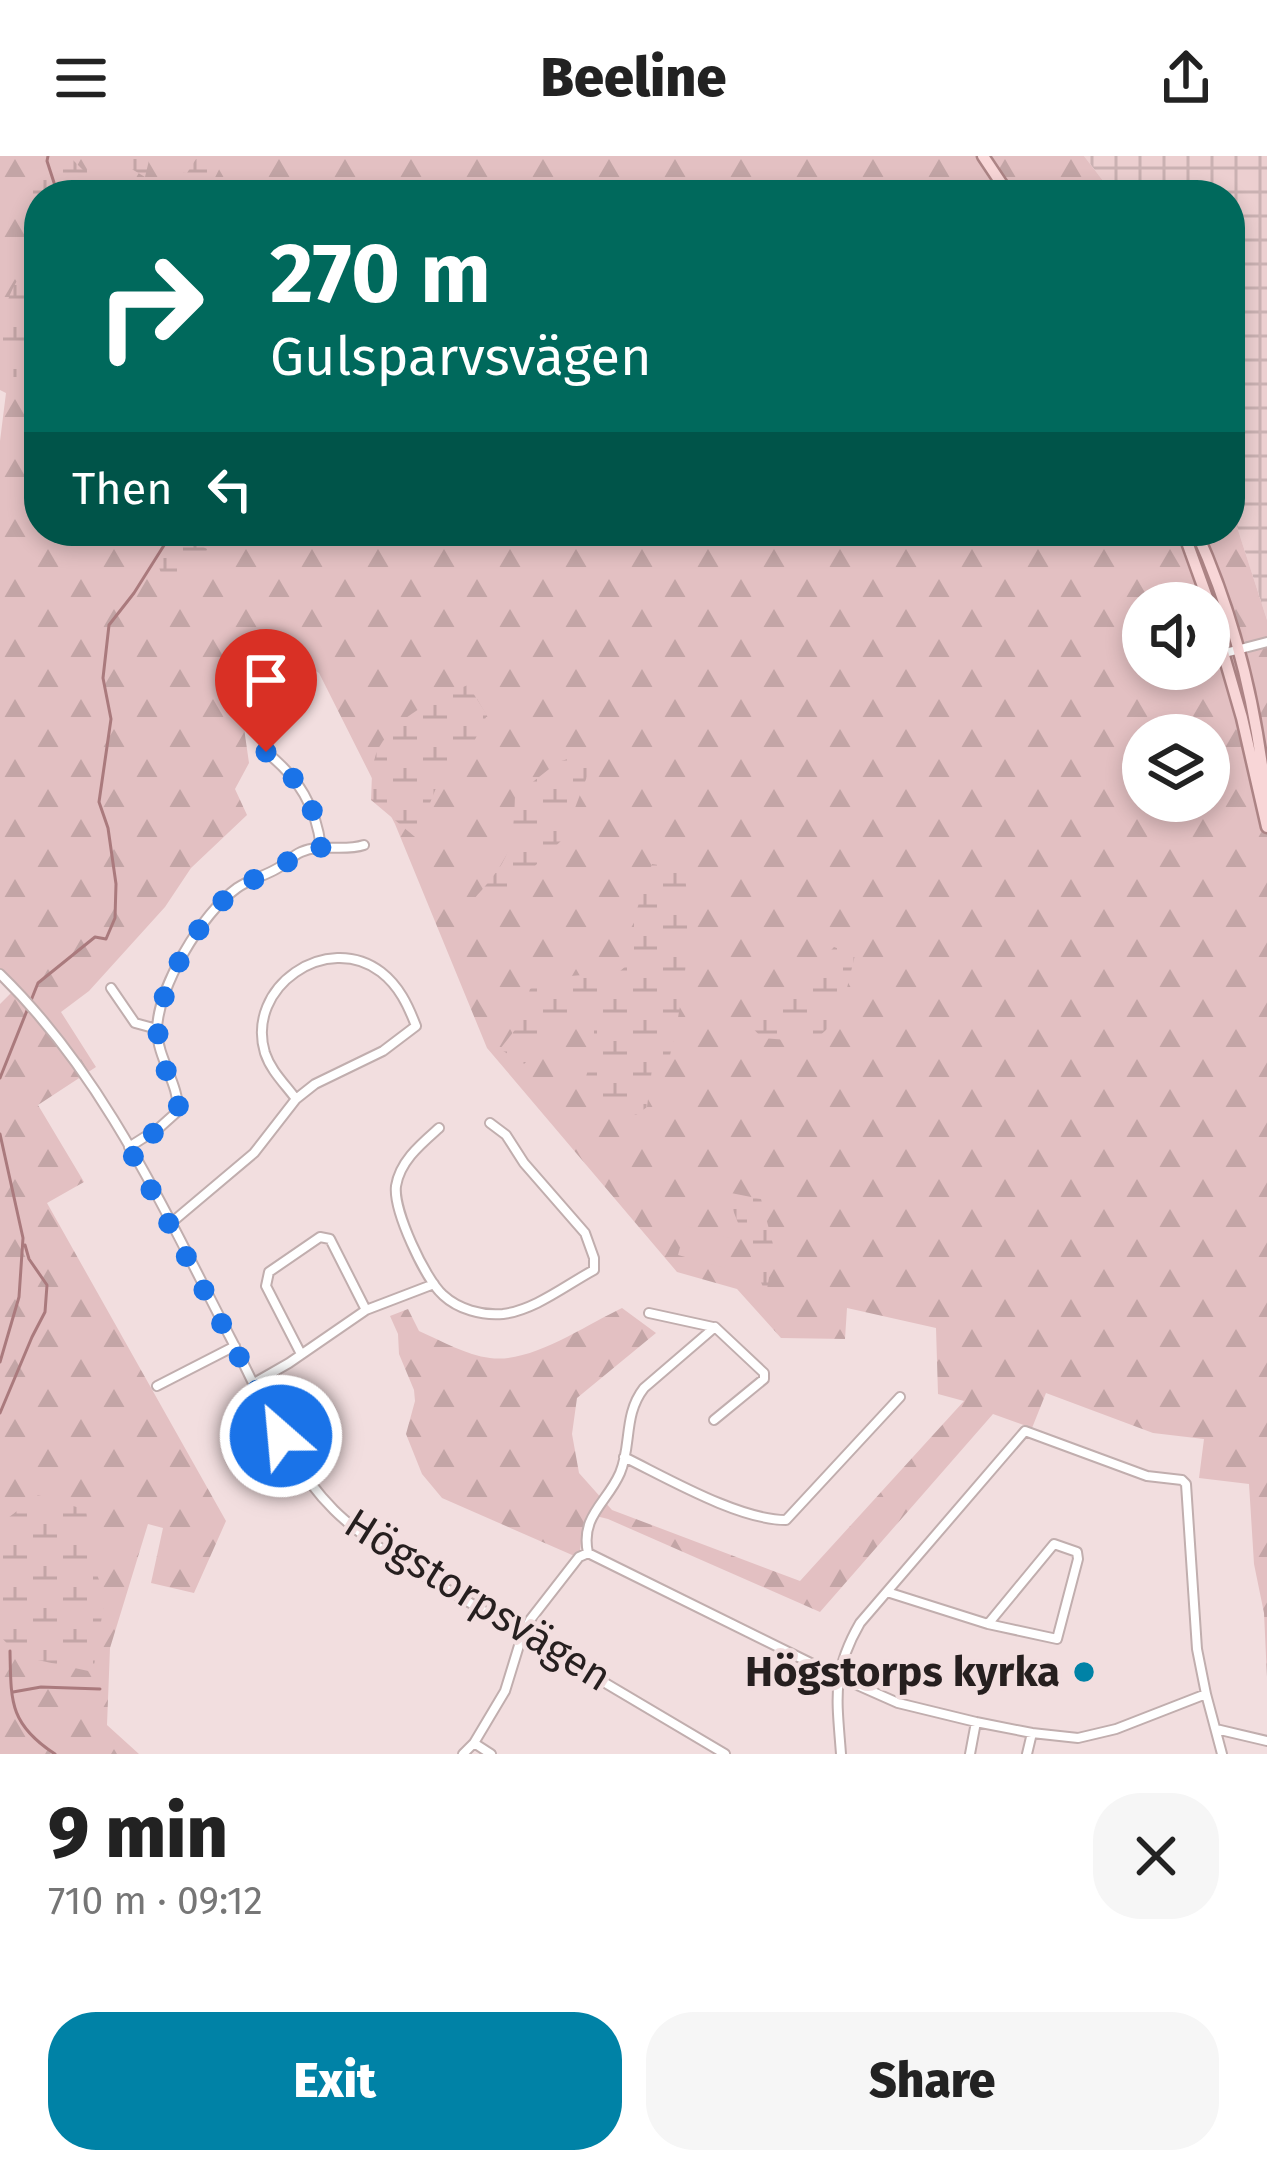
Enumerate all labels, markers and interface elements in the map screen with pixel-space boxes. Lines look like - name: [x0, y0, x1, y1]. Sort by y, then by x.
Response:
- icon: menu: [48, 45, 114, 111]
- icon: share: [1153, 45, 1219, 111]
- text: Beeline: [541, 46, 726, 110]
- text: 270 m: [270, 223, 491, 324]
- icon: right: [72, 228, 228, 384]
- text: Gulsparvsvägen: [270, 325, 652, 389]
- icon: left: [197, 456, 263, 522]
- text: Then: [72, 462, 173, 516]
- map controls: [1122, 582, 1230, 822]
- button: sound: [1122, 582, 1230, 690]
- pin: [215, 629, 317, 752]
- icon: arrive: [233, 647, 299, 713]
- button: layers: [1122, 714, 1230, 822]
- position arrow: [218, 1373, 344, 1499]
- street label: Högstorpsvägen: [336, 1498, 620, 1702]
- place label: Högstorps kyrka: [745, 1647, 1060, 1697]
- marker: Högstorps kyrka: [1071, 1659, 1097, 1685]
- text: 9 min: [48, 1790, 228, 1876]
- button: close: [1093, 1793, 1219, 1919]
- text: 710 m · 09:12: [48, 1878, 263, 1924]
- button: Exit: [48, 2012, 622, 2150]
- button: Share: [646, 2012, 1219, 2150]

